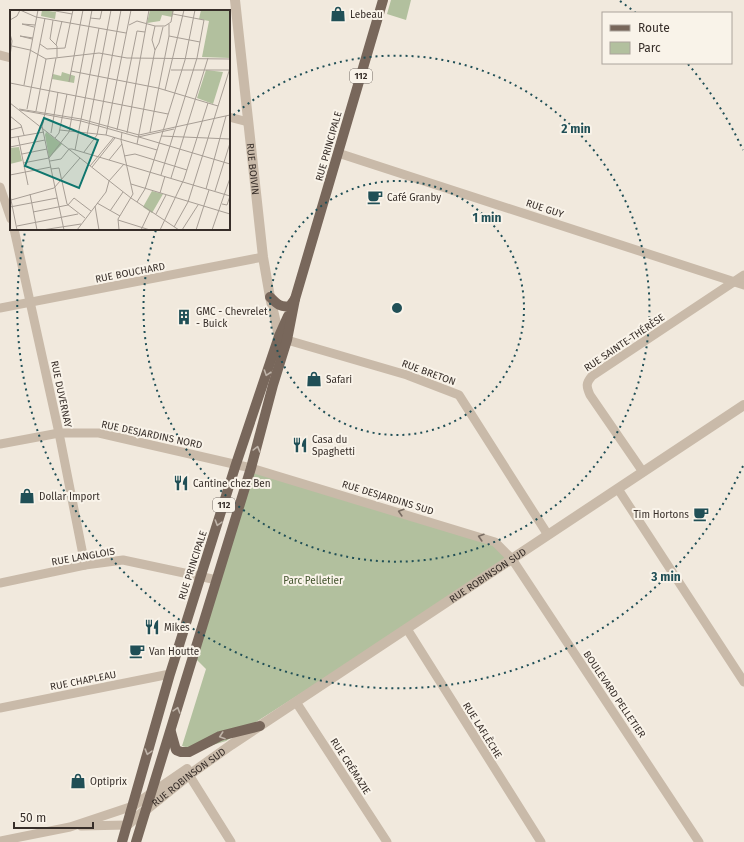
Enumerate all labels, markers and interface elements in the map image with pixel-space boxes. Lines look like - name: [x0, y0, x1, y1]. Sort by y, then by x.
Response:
- shop icon: Lebeau: [329, 5, 347, 23]
- place label: Lebeau: [350, 9, 383, 21]
- inset map: [10, 10, 230, 230]
- legend: [602, 12, 732, 64]
- text: Route: [638, 21, 670, 35]
- text: Parc: [638, 41, 661, 55]
- road number: 112: [350, 69, 372, 83]
- street label: RUE PRINCIPALE: [313, 110, 345, 183]
- text: 2 min: [561, 122, 591, 136]
- street label: RUE BOIVIN: [244, 143, 261, 196]
- cafe icon: Café Granby: [366, 188, 384, 206]
- place label: Café Granby: [387, 192, 441, 204]
- street label: RUE GUY: [524, 197, 566, 221]
- text: 1 min: [473, 211, 501, 225]
- street label: RUE BOUCHARD: [94, 260, 166, 286]
- centre of rings: [390, 301, 404, 315]
- place label: GMC - Chevrelet - Buick: [196, 306, 268, 330]
- building icon: GMC - Chevrelet - Buick: [175, 308, 193, 326]
- street label: RUE SAINTE-THÉRÈSE: [581, 310, 667, 374]
- street label: RUE BRETON: [400, 358, 457, 388]
- street label: RUE DUVERNAY: [48, 360, 74, 429]
- one-way arrow: [263, 369, 272, 376]
- shop icon: Safari: [305, 370, 323, 388]
- place label: Safari: [326, 374, 352, 386]
- street label: RUE DESJARDINS NORD: [100, 418, 203, 452]
- place label: Casa du Spaghetti: [312, 434, 355, 458]
- restaurant icon: Casa du Spaghetti: [291, 436, 309, 454]
- one-way arrow: [252, 445, 260, 452]
- restaurant icon: Cantine chez Ben: [172, 474, 190, 492]
- place label: Cantine chez Ben: [193, 478, 271, 490]
- street label: RUE DESJARDINS SUD: [340, 478, 435, 518]
- shop icon: Dollar Import: [18, 487, 36, 505]
- place label: Dollar Import: [39, 491, 100, 503]
- road number: 112: [213, 498, 235, 512]
- cafe icon: Tim Hortons: [692, 505, 710, 523]
- one-way arrow: [397, 509, 404, 517]
- place label: Tim Hortons: [633, 509, 689, 521]
- one-way arrow: [214, 520, 223, 527]
- street label: RUE PRINCIPALE: [176, 529, 210, 601]
- one-way arrow: [478, 533, 485, 542]
- street label: RUE LANGLOIS: [50, 545, 116, 568]
- street label: RUE ROBINSON SUD: [447, 546, 529, 606]
- text: 3 min: [650, 570, 681, 584]
- park label: Parc Pelletier: [283, 575, 343, 587]
- restaurant icon: Mikes: [143, 618, 161, 636]
- place label: Mikes: [164, 622, 190, 634]
- cafe icon: Van Houtte: [128, 642, 146, 660]
- place label: Van Houtte: [149, 646, 199, 658]
- street label: BOULEVARD PELLETIER: [581, 649, 648, 740]
- street label: RUE CHAPLEAU: [49, 669, 117, 693]
- street label: RUE LAFLÈCHE: [460, 699, 506, 761]
- one-way arrow: [172, 706, 181, 713]
- one-way arrow: [219, 731, 226, 740]
- street label: RUE CRÉMAZIE: [328, 735, 374, 797]
- street label: RUE ROBINSON SUD: [150, 746, 228, 810]
- one-way arrow: [144, 748, 153, 755]
- shop icon: Optiprix: [69, 772, 87, 790]
- place label: Optiprix: [90, 776, 127, 788]
- scale bar: [14, 804, 93, 830]
- text: 50 m: [20, 811, 46, 825]

